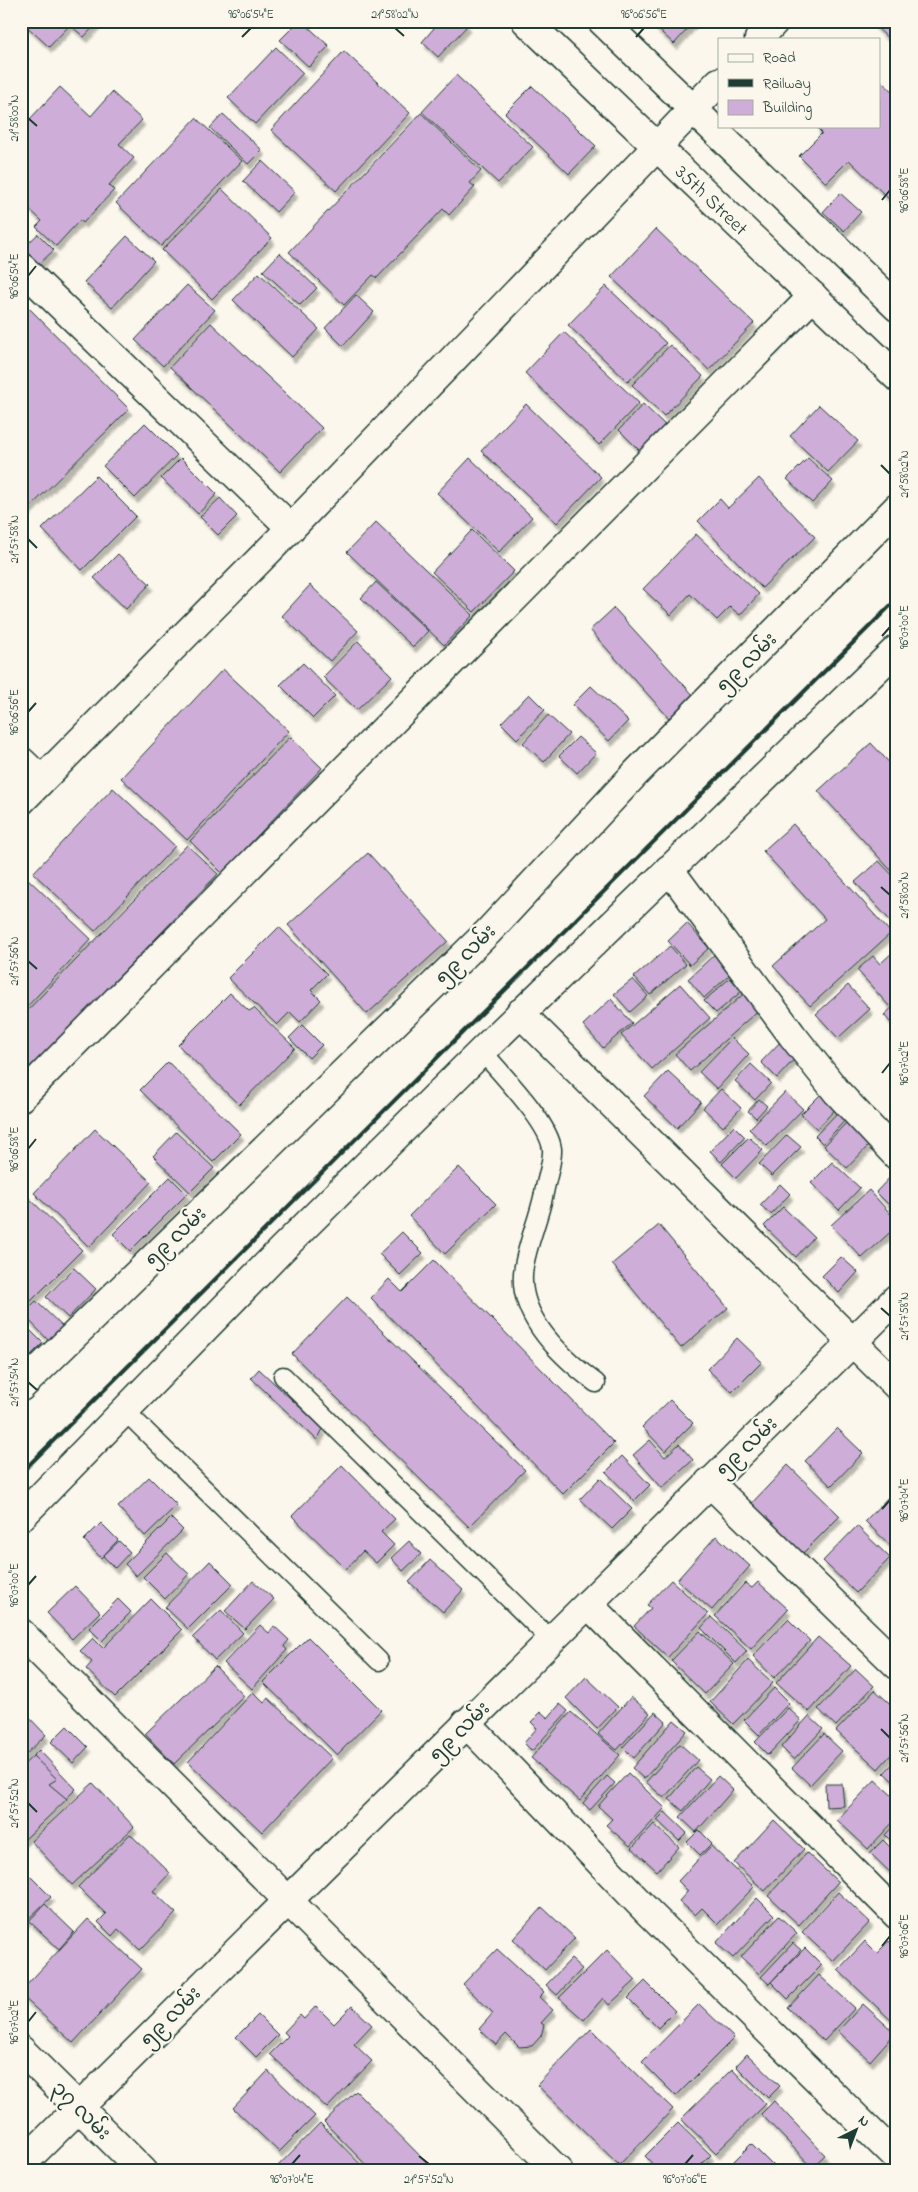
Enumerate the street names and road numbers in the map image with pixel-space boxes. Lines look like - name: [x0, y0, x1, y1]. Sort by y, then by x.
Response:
- street label: 35th Street: [667, 159, 754, 244]
- street label: ၅၉ လမ်း: [709, 625, 785, 701]
- street label: ၅၉ လမ်း: [428, 917, 504, 993]
- street label: ၅၉ လမ်း: [138, 1200, 214, 1275]
- street label: ၅၉ လမ်း: [709, 1410, 785, 1485]
- street label: ၅၉ လမ်း: [422, 1694, 498, 1770]
- street label: ၅၉ လမ်း: [133, 1979, 209, 2055]
- street label: ၃၇ လမ်း: [44, 2074, 118, 2148]

